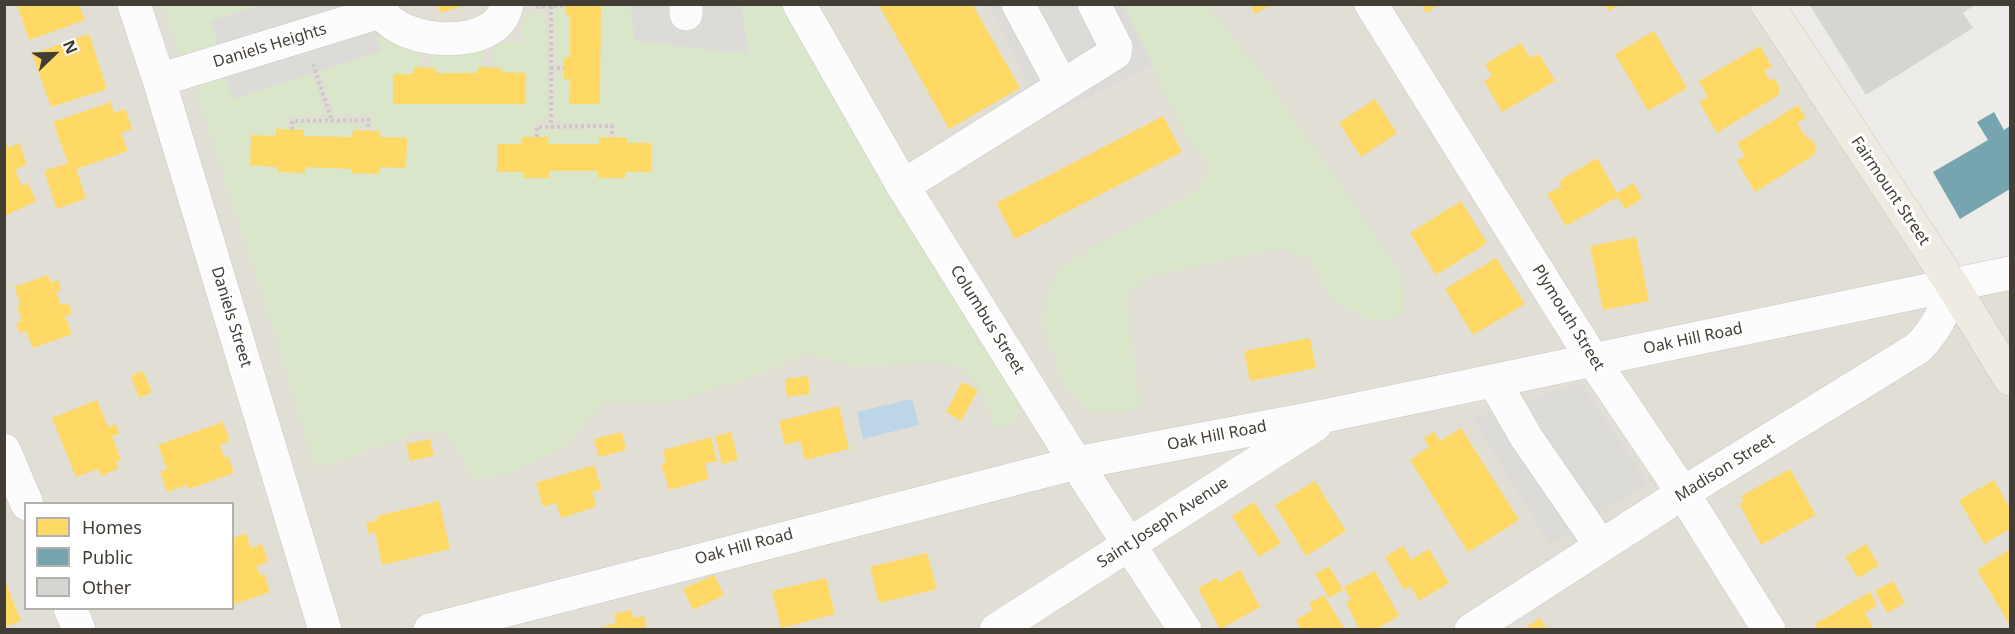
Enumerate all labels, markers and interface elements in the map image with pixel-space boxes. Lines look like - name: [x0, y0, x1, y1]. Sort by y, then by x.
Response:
- street label: Daniels Heights: [211, 20, 329, 72]
- north arrow: [24, 24, 84, 84]
- text: N: [58, 37, 83, 57]
- street label: Fairmount Street: [1847, 133, 1933, 249]
- street label: Columbus Street: [946, 262, 1028, 378]
- street label: Plymouth Street: [1528, 262, 1608, 374]
- street label: Daniels Street: [207, 264, 255, 370]
- street label: Oak Hill Road: [1642, 319, 1744, 359]
- street label: Oak Hill Road: [1166, 417, 1268, 455]
- street label: Madison Street: [1672, 430, 1778, 506]
- street label: Saint Joseph Avenue: [1094, 473, 1232, 573]
- legend: [24, 502, 234, 610]
- text: Homes: [82, 515, 142, 539]
- street label: Oak Hill Road: [693, 525, 795, 569]
- text: Public: [82, 545, 133, 569]
- text: Other: [82, 575, 131, 599]

